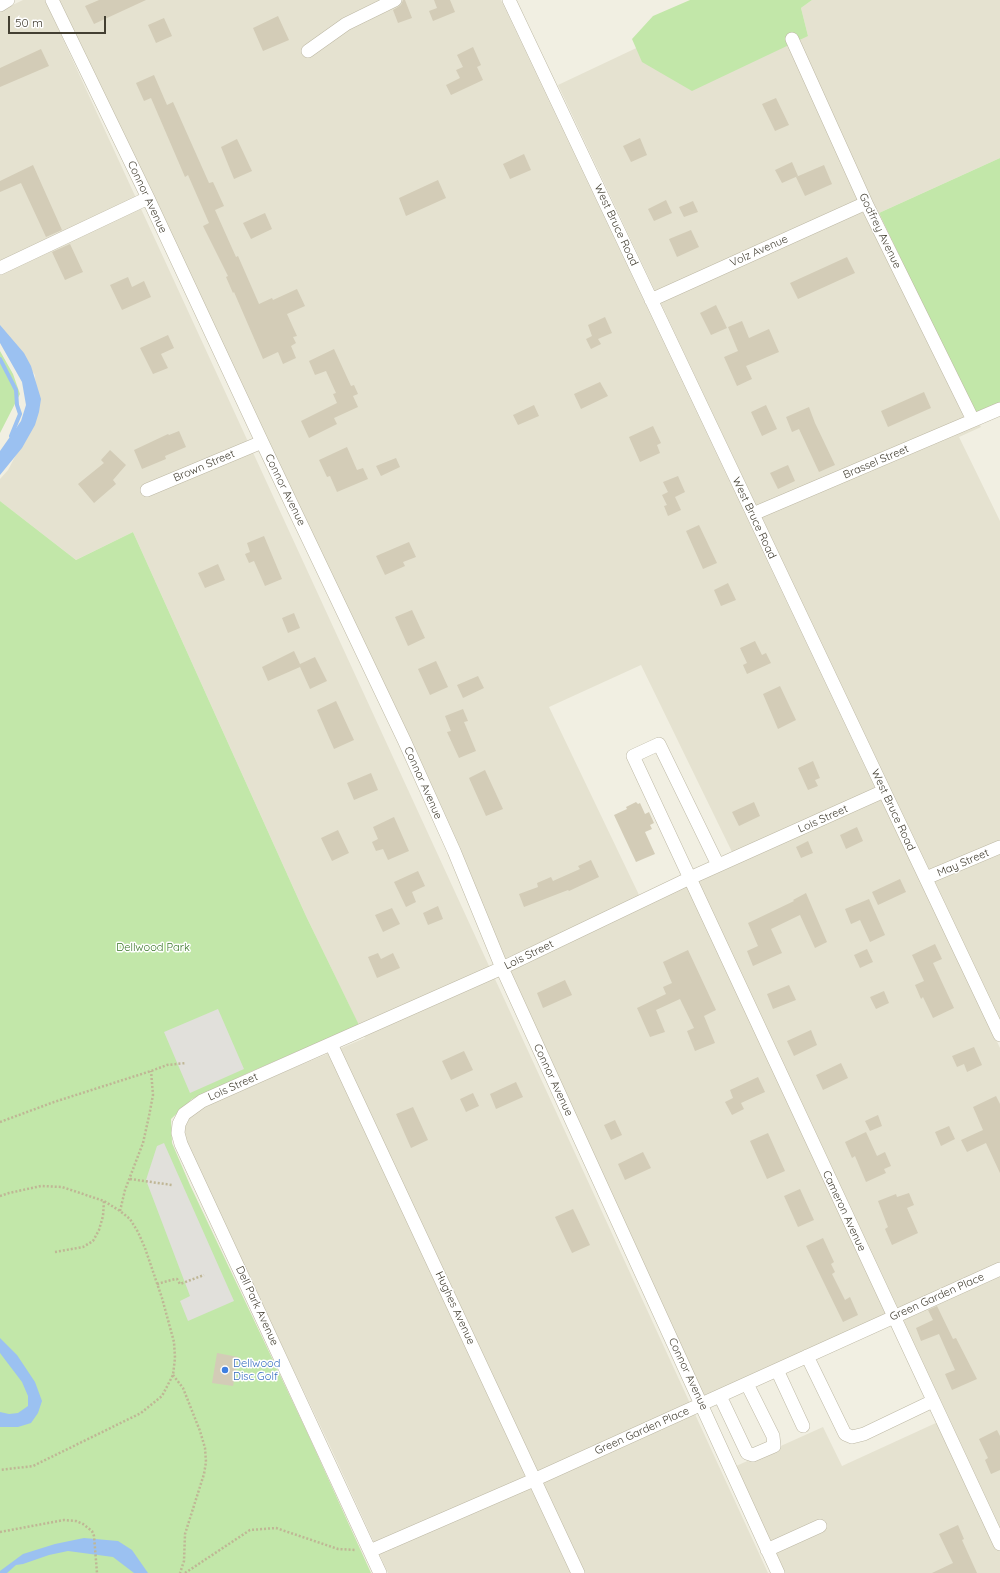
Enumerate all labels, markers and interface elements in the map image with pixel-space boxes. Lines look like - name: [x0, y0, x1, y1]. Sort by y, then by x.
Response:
- scale bar: [10, 8, 108, 34]
- text: 50 m: [15, 15, 43, 30]
- street label: Connor Avenue: [125, 159, 169, 235]
- street label: West Bruce Road: [591, 182, 641, 268]
- street label: Godfrey Avenue: [856, 191, 904, 271]
- street label: Volz Avenue: [728, 232, 790, 270]
- street label: Brassel Street: [841, 442, 911, 482]
- street label: Brown Street: [171, 447, 237, 485]
- street label: Connor Avenue: [262, 452, 308, 528]
- street label: West Bruce Road: [729, 475, 779, 561]
- street label: Connor Avenue: [401, 745, 445, 821]
- street label: West Bruce Road: [868, 767, 918, 853]
- street label: Lois Street: [796, 802, 850, 836]
- street label: May Street: [935, 846, 991, 880]
- street label: Lois Street: [502, 937, 556, 973]
- park label: Dellwood Park: [116, 941, 190, 955]
- street label: Connor Avenue: [531, 1042, 575, 1118]
- street label: Lois Street: [206, 1070, 260, 1104]
- street label: Cameron Avenue: [819, 1168, 869, 1254]
- street label: Dell Park Avenue: [233, 1264, 281, 1348]
- street label: Hughes Avenue: [432, 1269, 478, 1347]
- street label: Green Garden Place: [888, 1270, 986, 1324]
- street label: Connor Avenue: [666, 1336, 710, 1412]
- place label: Dellwood Disc Golf: [233, 1357, 280, 1383]
- marker: Dellwood Disc Golf: [220, 1365, 230, 1375]
- street label: Green Garden Place: [593, 1404, 691, 1458]

